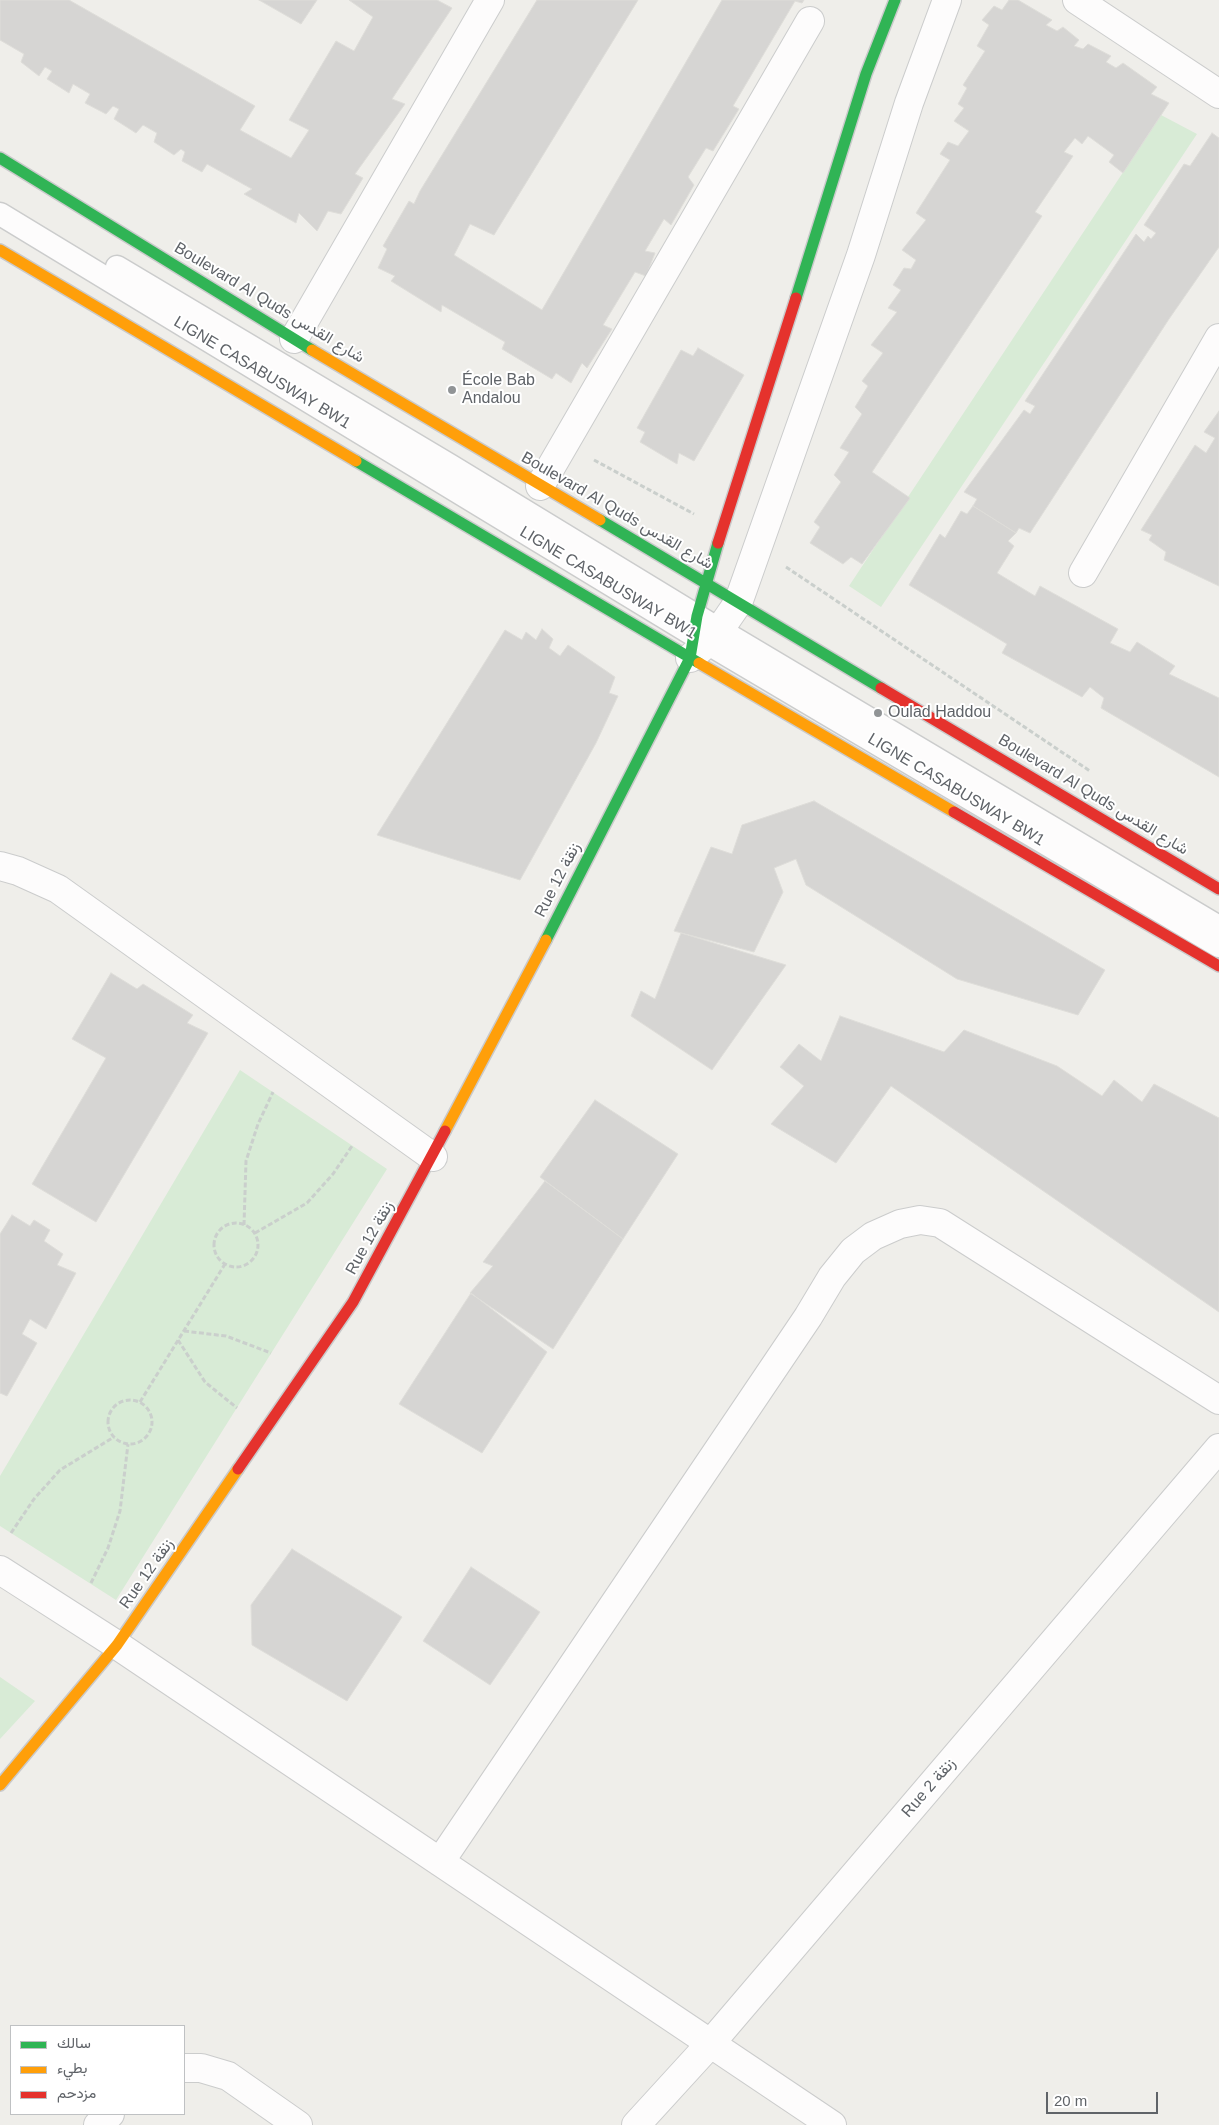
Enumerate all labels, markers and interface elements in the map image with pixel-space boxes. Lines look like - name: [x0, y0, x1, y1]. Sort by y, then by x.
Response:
- street label: Boulevard Al Quds شارع القدس: [171, 239, 367, 367]
- street label: LIGNE CASABUSWAY BW1: [170, 313, 354, 433]
- place label: École Bab Andalou: [462, 371, 535, 409]
- marker: École Bab Andalou: [446, 384, 458, 396]
- street label: Boulevard Al Quds شارع القدس: [518, 448, 716, 574]
- street label: LIGNE CASABUSWAY BW1: [516, 523, 700, 643]
- place label: Oulad Haddou: [888, 703, 991, 723]
- marker: Oulad Haddou: [872, 707, 884, 719]
- street label: LIGNE CASABUSWAY BW1: [864, 730, 1048, 850]
- street label: Boulevard Al Quds شارع القدس: [995, 731, 1191, 859]
- street label: Rue 12 زنقة: [531, 839, 585, 921]
- street label: Rue 12 زنقة: [342, 1198, 398, 1278]
- street label: Rue 12 زنقة: [116, 1535, 178, 1613]
- street label: Rue 2 زنقة: [898, 1754, 960, 1822]
- legend: [10, 2025, 185, 2115]
- text: سالك: [57, 2034, 91, 2051]
- text: بطيء: [57, 2059, 87, 2076]
- scale bar: [1049, 2082, 1162, 2114]
- text: مزدحم: [57, 2084, 96, 2101]
- text: 20 m: [1054, 2092, 1087, 2109]

